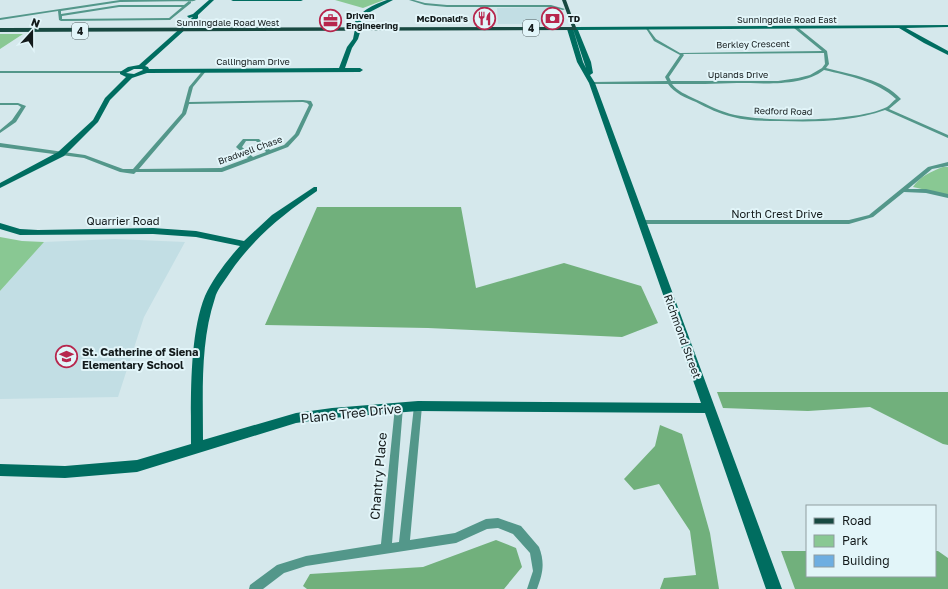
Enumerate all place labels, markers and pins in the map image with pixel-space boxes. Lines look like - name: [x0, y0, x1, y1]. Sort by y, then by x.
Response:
- restaurant icon: McDonald's: [471, 5, 497, 31]
- bank icon: TD: [540, 5, 566, 31]
- office icon: Driven Engineering: [317, 7, 343, 33]
- place label: Driven Engineering: [346, 10, 399, 31]
- place label: McDonald's: [417, 13, 468, 24]
- place label: TD: [568, 13, 581, 24]
- school or university icon: St. Catherine of Siena Elementary School: [53, 344, 79, 370]
- place label: St. Catherine of Siena Elementary School: [82, 345, 198, 371]

